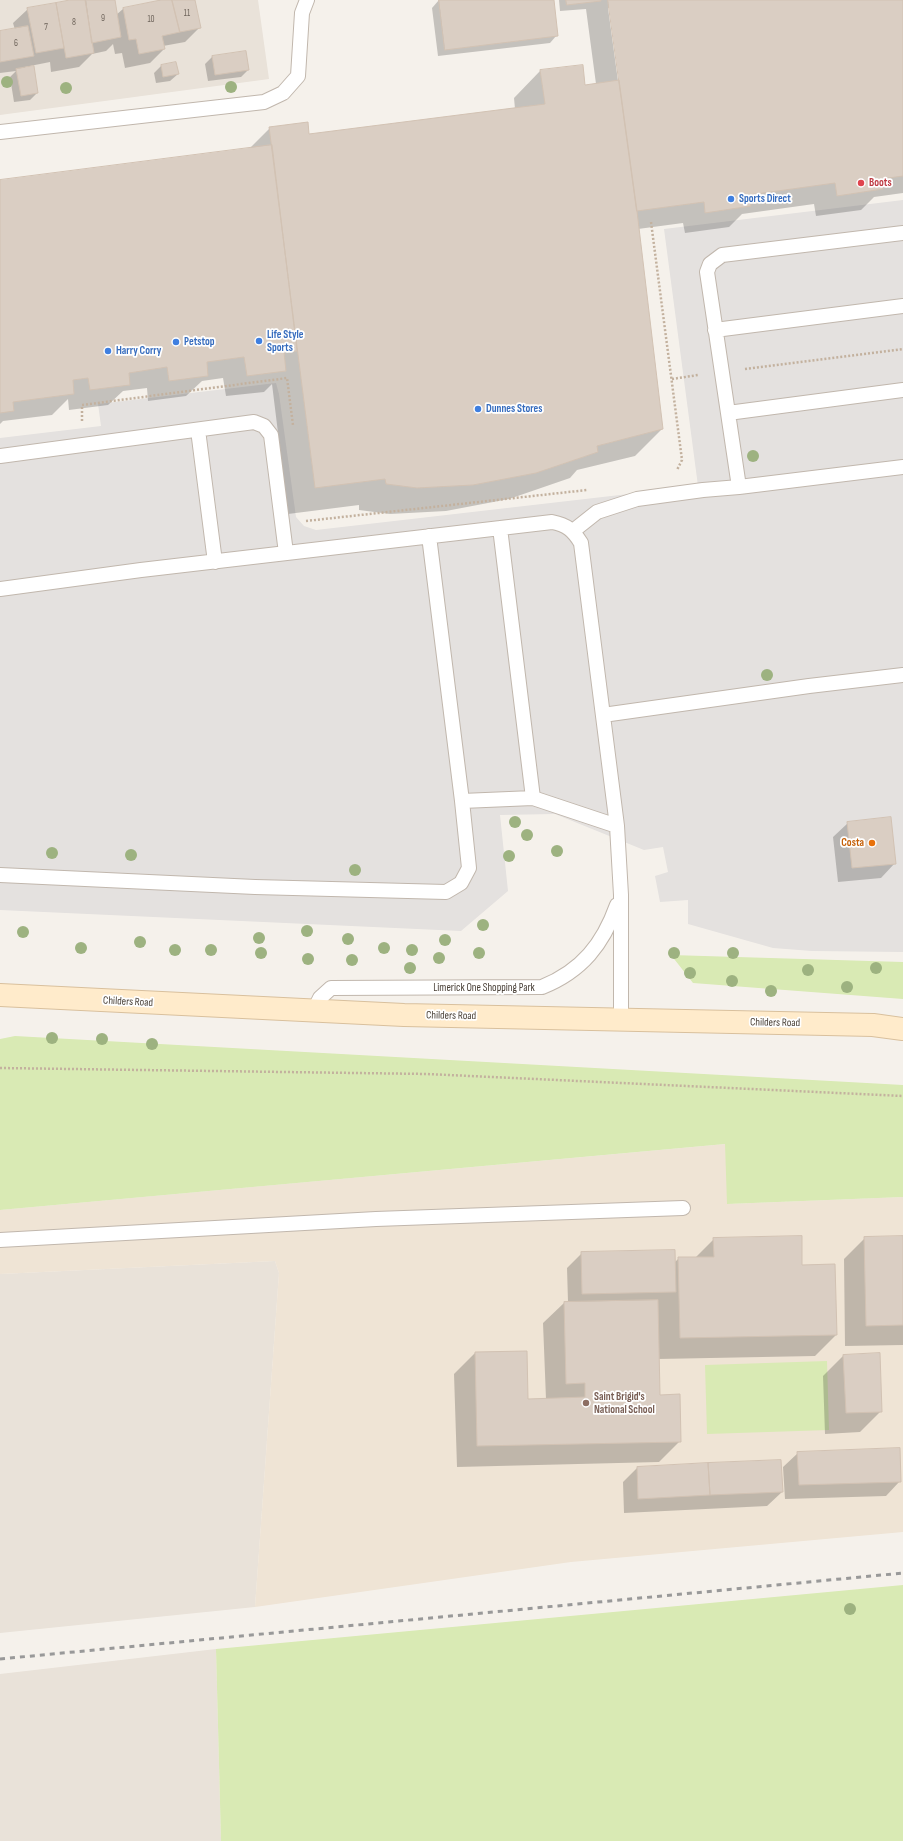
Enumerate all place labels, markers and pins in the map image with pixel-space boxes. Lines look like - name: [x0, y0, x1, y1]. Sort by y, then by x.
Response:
- place label: Boots: [869, 176, 892, 190]
- marker: Boots: [856, 178, 866, 188]
- place label: Sports Direct: [739, 192, 791, 206]
- marker: Sports Direct: [726, 194, 736, 204]
- place label: Life Style Sports: [267, 328, 303, 354]
- place label: Petstop: [184, 335, 215, 349]
- marker: Life Style Sports: [254, 336, 264, 346]
- marker: Petstop: [171, 337, 181, 347]
- place label: Harry Corry: [116, 344, 161, 358]
- marker: Harry Corry: [103, 346, 113, 356]
- place label: Dunnes Stores: [486, 402, 542, 416]
- marker: Dunnes Stores: [473, 404, 483, 414]
- place label: Costa: [841, 836, 864, 850]
- marker: Costa: [867, 838, 877, 848]
- place label: Saint Brigid's National School: [594, 1390, 655, 1416]
- marker: Saint Brigid's National School: [581, 1398, 591, 1408]

